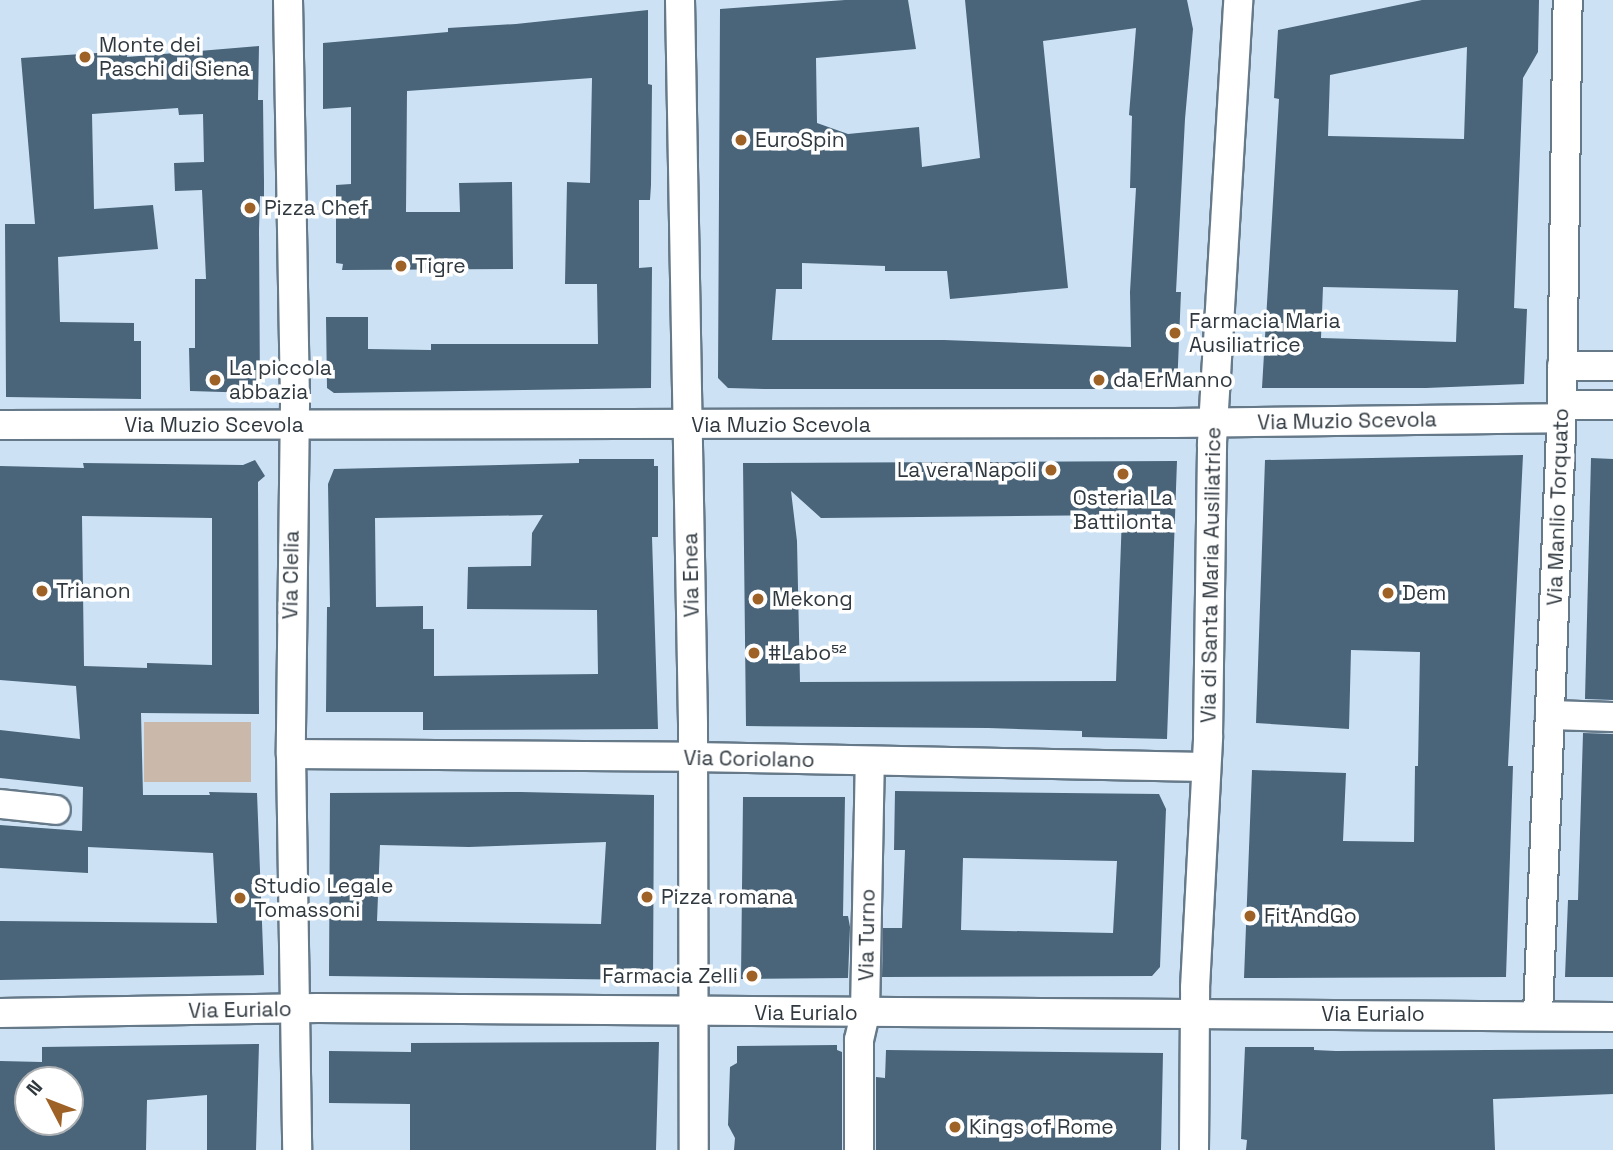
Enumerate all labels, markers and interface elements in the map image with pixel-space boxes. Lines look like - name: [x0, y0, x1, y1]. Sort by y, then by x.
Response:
- place label: Monte dei Paschi di Siena: [99, 32, 250, 82]
- marker: Monte dei Paschi di Siena: [77, 49, 93, 65]
- place label: EuroSpin: [755, 127, 845, 153]
- marker: EuroSpin: [733, 132, 749, 148]
- place label: Pizza Chef: [264, 195, 369, 221]
- marker: Pizza Chef: [242, 200, 258, 216]
- place label: Tigre: [415, 253, 466, 279]
- marker: Tigre: [393, 258, 409, 274]
- place label: Farmacia Maria Ausiliatrice: [1189, 308, 1341, 358]
- marker: Farmacia Maria Ausiliatrice: [1167, 325, 1183, 341]
- place label: La piccola abbazia: [229, 355, 332, 405]
- place label: da ErManno: [1113, 367, 1233, 393]
- marker: La piccola abbazia: [207, 372, 223, 388]
- marker: da ErManno: [1091, 372, 1107, 388]
- street label: Via Muzio Scevola: [1257, 407, 1437, 435]
- street label: Via Manlio Torquato: [1542, 408, 1574, 606]
- street label: Via Muzio Scevola: [124, 412, 304, 438]
- street label: Via Muzio Scevola: [691, 412, 871, 438]
- street label: Via di Santa Maria Ausiliatrice: [1196, 426, 1226, 724]
- place label: La vera Napoli: [897, 457, 1037, 483]
- marker: La vera Napoli: [1043, 462, 1059, 478]
- marker: Osteria La Battilonta: [1115, 466, 1131, 482]
- place label: Osteria La Battilonta: [1073, 485, 1173, 535]
- street label: Via Clelia: [278, 530, 304, 620]
- street label: Via Enea: [678, 532, 704, 618]
- place label: Trianon: [56, 578, 131, 604]
- place label: Dem: [1402, 580, 1446, 606]
- marker: Trianon: [34, 583, 50, 599]
- marker: Dem: [1380, 585, 1396, 601]
- place label: Mekong: [772, 586, 853, 612]
- marker: Mekong: [750, 591, 766, 607]
- place label: #Labo⁵²: [768, 640, 847, 666]
- marker: #Labo⁵²: [746, 645, 762, 661]
- street label: Via Coriolano: [683, 745, 815, 773]
- place label: Studio Legale Tomassoni: [254, 873, 393, 923]
- place label: Pizza romana: [661, 884, 794, 910]
- street label: Via Turno: [854, 888, 880, 982]
- marker: Pizza romana: [639, 889, 655, 905]
- marker: Studio Legale Tomassoni: [232, 890, 248, 906]
- place label: FitAndGo: [1264, 903, 1357, 929]
- marker: FitAndGo: [1242, 908, 1258, 924]
- place label: Farmacia Zelli: [602, 963, 738, 989]
- marker: Farmacia Zelli: [744, 968, 760, 984]
- street label: Via Eurialo: [188, 996, 292, 1024]
- street label: Via Eurialo: [754, 1000, 858, 1026]
- street label: Via Eurialo: [1321, 1001, 1425, 1027]
- north arrow: [14, 1066, 84, 1136]
- text: N: [21, 1075, 48, 1101]
- place label: Kings of Rome: [969, 1114, 1114, 1140]
- marker: Kings of Rome: [947, 1119, 963, 1135]

